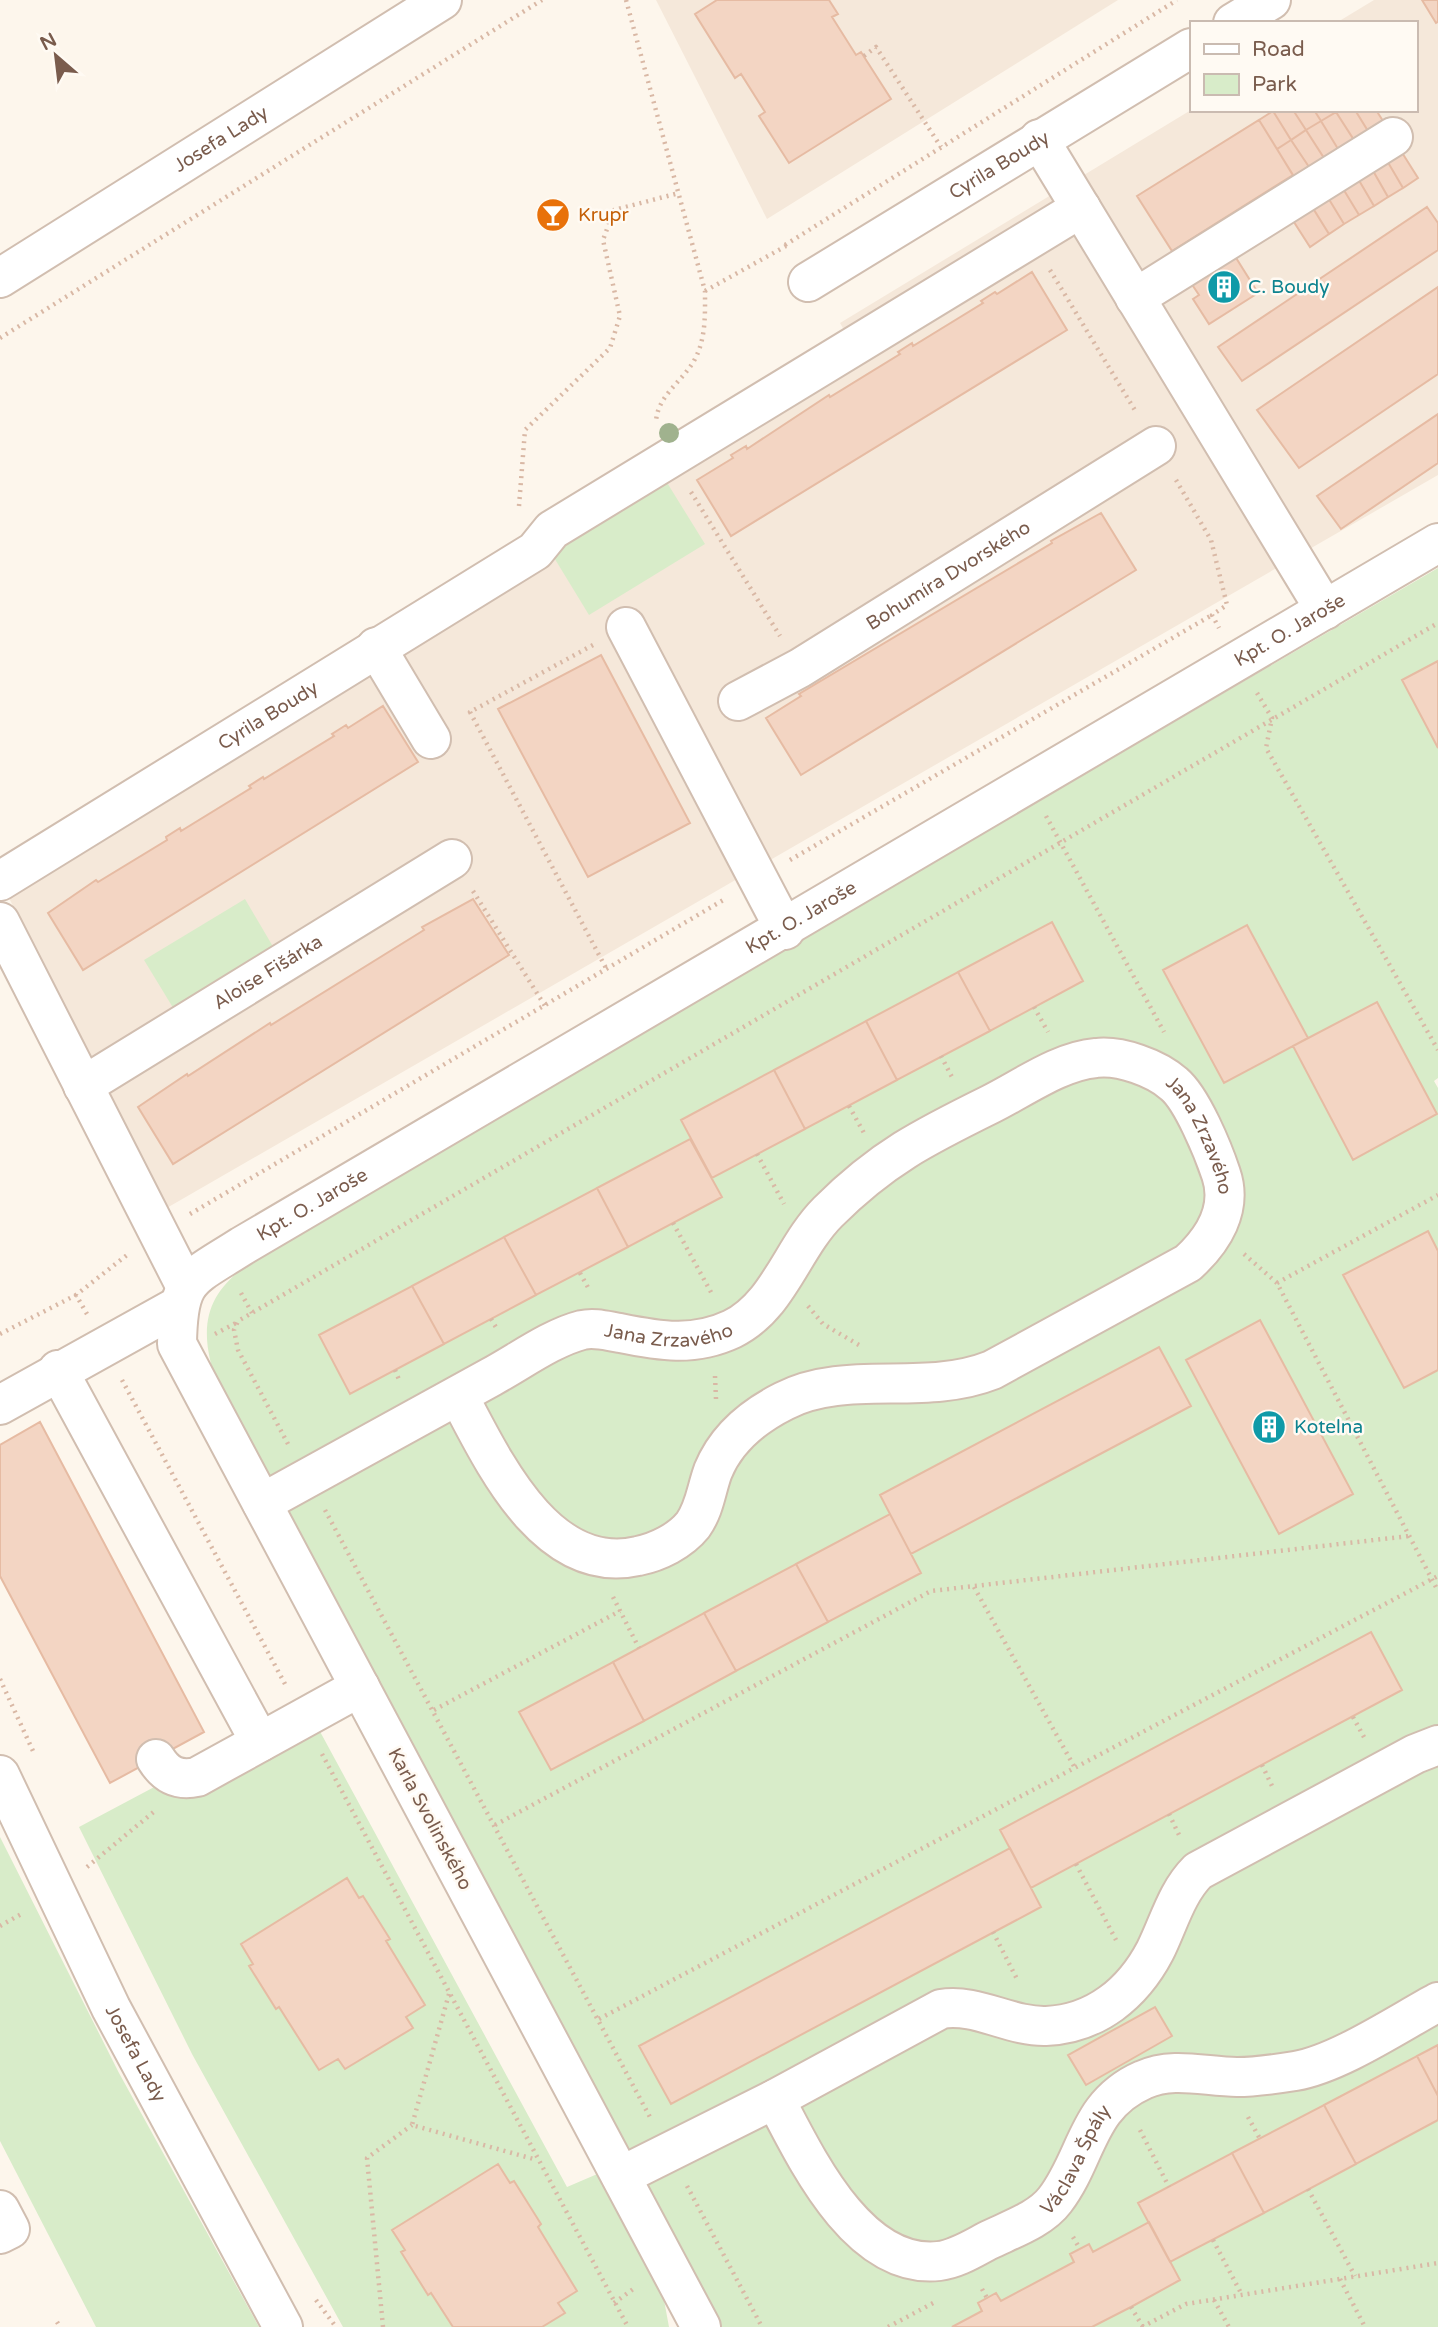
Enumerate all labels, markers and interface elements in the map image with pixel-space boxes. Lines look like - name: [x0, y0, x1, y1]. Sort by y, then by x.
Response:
- north arrow: [21, 21, 91, 91]
- legend: [1190, 21, 1417, 112]
- text: N: [37, 29, 60, 55]
- text: Road: [1252, 37, 1305, 62]
- text: Park: [1252, 72, 1297, 97]
- street label: Josefa Lady: [170, 101, 272, 177]
- street label: Cyrila Boudy: [945, 126, 1053, 204]
- bar icon: Krupr: [534, 196, 572, 234]
- place label: Krupr: [578, 204, 630, 226]
- building icon: C. Boudy: [1205, 268, 1243, 306]
- place label: C. Boudy: [1248, 276, 1329, 298]
- street label: Bohumíra Dvorského: [862, 516, 1034, 635]
- street label: Kpt. O. Jaroše: [1230, 589, 1349, 671]
- street label: Cyrila Boudy: [214, 677, 322, 755]
- street label: Kpt. O. Jaroše: [742, 876, 860, 959]
- street label: Aloise Fišárka: [209, 930, 326, 1014]
- street label: Jana Zrzavého: [1162, 1071, 1236, 1195]
- street label: Kpt. O. Jaroše: [253, 1164, 372, 1246]
- street label: Jana Zrzavého: [603, 1319, 736, 1352]
- building icon: Kotelna: [1250, 1408, 1288, 1446]
- place label: Kotelna: [1294, 1416, 1363, 1438]
- street label: Karla Svolinského: [383, 1744, 477, 1894]
- street label: Josefa Lady: [101, 2001, 171, 2106]
- street label: Václava Špály: [1036, 2100, 1115, 2220]

